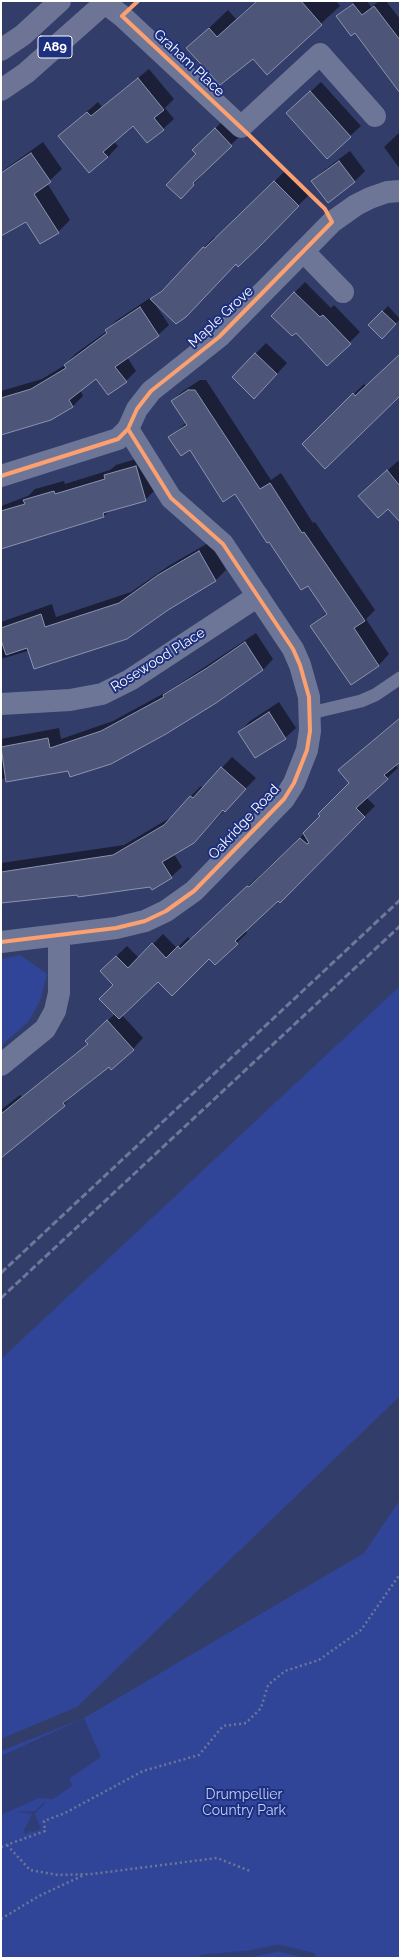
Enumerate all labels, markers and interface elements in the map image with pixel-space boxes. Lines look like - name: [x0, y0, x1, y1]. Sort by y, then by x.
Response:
- street label: Graham Place: [150, 26, 228, 100]
- road number: A89: [38, 36, 72, 58]
- street label: Maple Grove: [185, 283, 257, 351]
- street label: Rosewood Place: [108, 624, 208, 696]
- street label: Oakridge Road: [205, 781, 283, 863]
- park label: Drumpellier Country Park: [202, 1787, 286, 1820]

